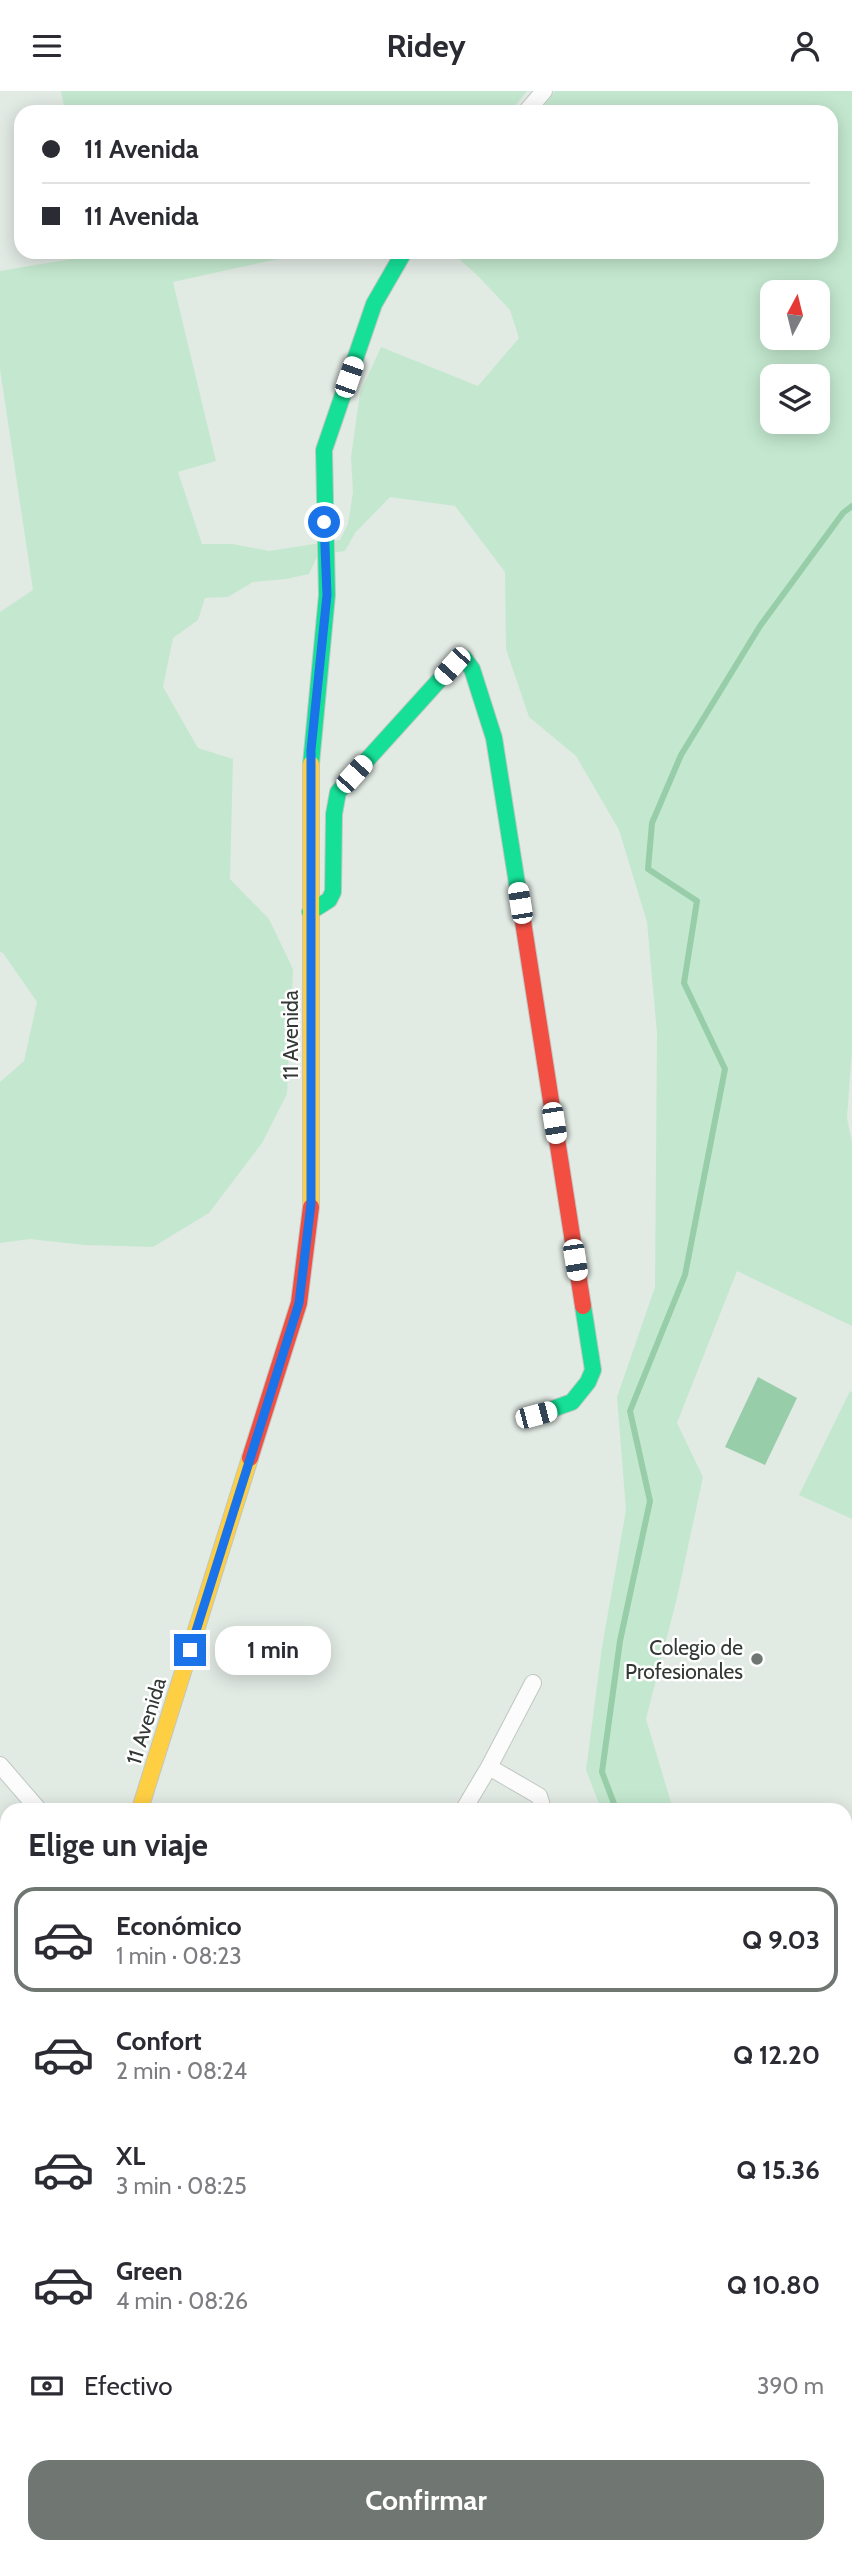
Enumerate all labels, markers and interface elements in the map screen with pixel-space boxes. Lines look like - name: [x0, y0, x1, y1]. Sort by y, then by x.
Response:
- text: Ridey: [386, 26, 466, 65]
- icon: menu: [28, 27, 66, 65]
- icon: person: [786, 27, 824, 65]
- text: 11 Avenida: [84, 133, 199, 165]
- text: 11 Avenida: [84, 200, 199, 232]
- north arrow: [760, 280, 830, 350]
- map controls: [760, 280, 830, 434]
- car: [333, 354, 366, 400]
- button: layers: [760, 364, 830, 434]
- route start: [308, 506, 340, 538]
- car: [431, 643, 474, 689]
- car: [333, 751, 376, 797]
- car: [507, 881, 534, 925]
- street label: 11 Avenida: [278, 990, 303, 1080]
- car: [541, 1101, 568, 1145]
- car: [562, 1238, 589, 1282]
- car: [513, 1399, 560, 1431]
- callout: 1 min: [214, 1625, 330, 1675]
- route end: [174, 1634, 206, 1666]
- place label: Colegio de Profesionales: [625, 1635, 743, 1684]
- text: 1 min: [247, 1636, 299, 1664]
- marker: Colegio de Profesionales: [749, 1651, 765, 1667]
- street label: 11 Avenida: [121, 1675, 171, 1767]
- text: Elige un viaje: [28, 1825, 208, 1864]
- icon: car: [32, 1908, 95, 1971]
- text: Económico: [116, 1910, 242, 1942]
- text: Q 9.03: [742, 1924, 820, 1956]
- text: 1 min · 08:23: [116, 1942, 242, 1970]
- icon: car: [32, 2023, 95, 2086]
- text: Confort: [116, 2025, 202, 2057]
- text: Q 12.20: [733, 2039, 820, 2071]
- text: 2 min · 08:24: [116, 2057, 247, 2085]
- icon: car: [32, 2138, 95, 2201]
- text: XL: [116, 2140, 145, 2172]
- text: Q 15.36: [736, 2154, 820, 2186]
- text: 3 min · 08:25: [116, 2172, 247, 2200]
- icon: car: [32, 2253, 95, 2316]
- text: Green: [116, 2255, 183, 2287]
- text: Q 10.80: [727, 2269, 820, 2301]
- text: 4 min · 08:26: [116, 2287, 248, 2315]
- icon: cash: [28, 2367, 66, 2405]
- text: Efectivo: [84, 2370, 173, 2402]
- text: 390 m: [757, 2372, 824, 2400]
- button: Confirmar: [28, 2460, 824, 2540]

